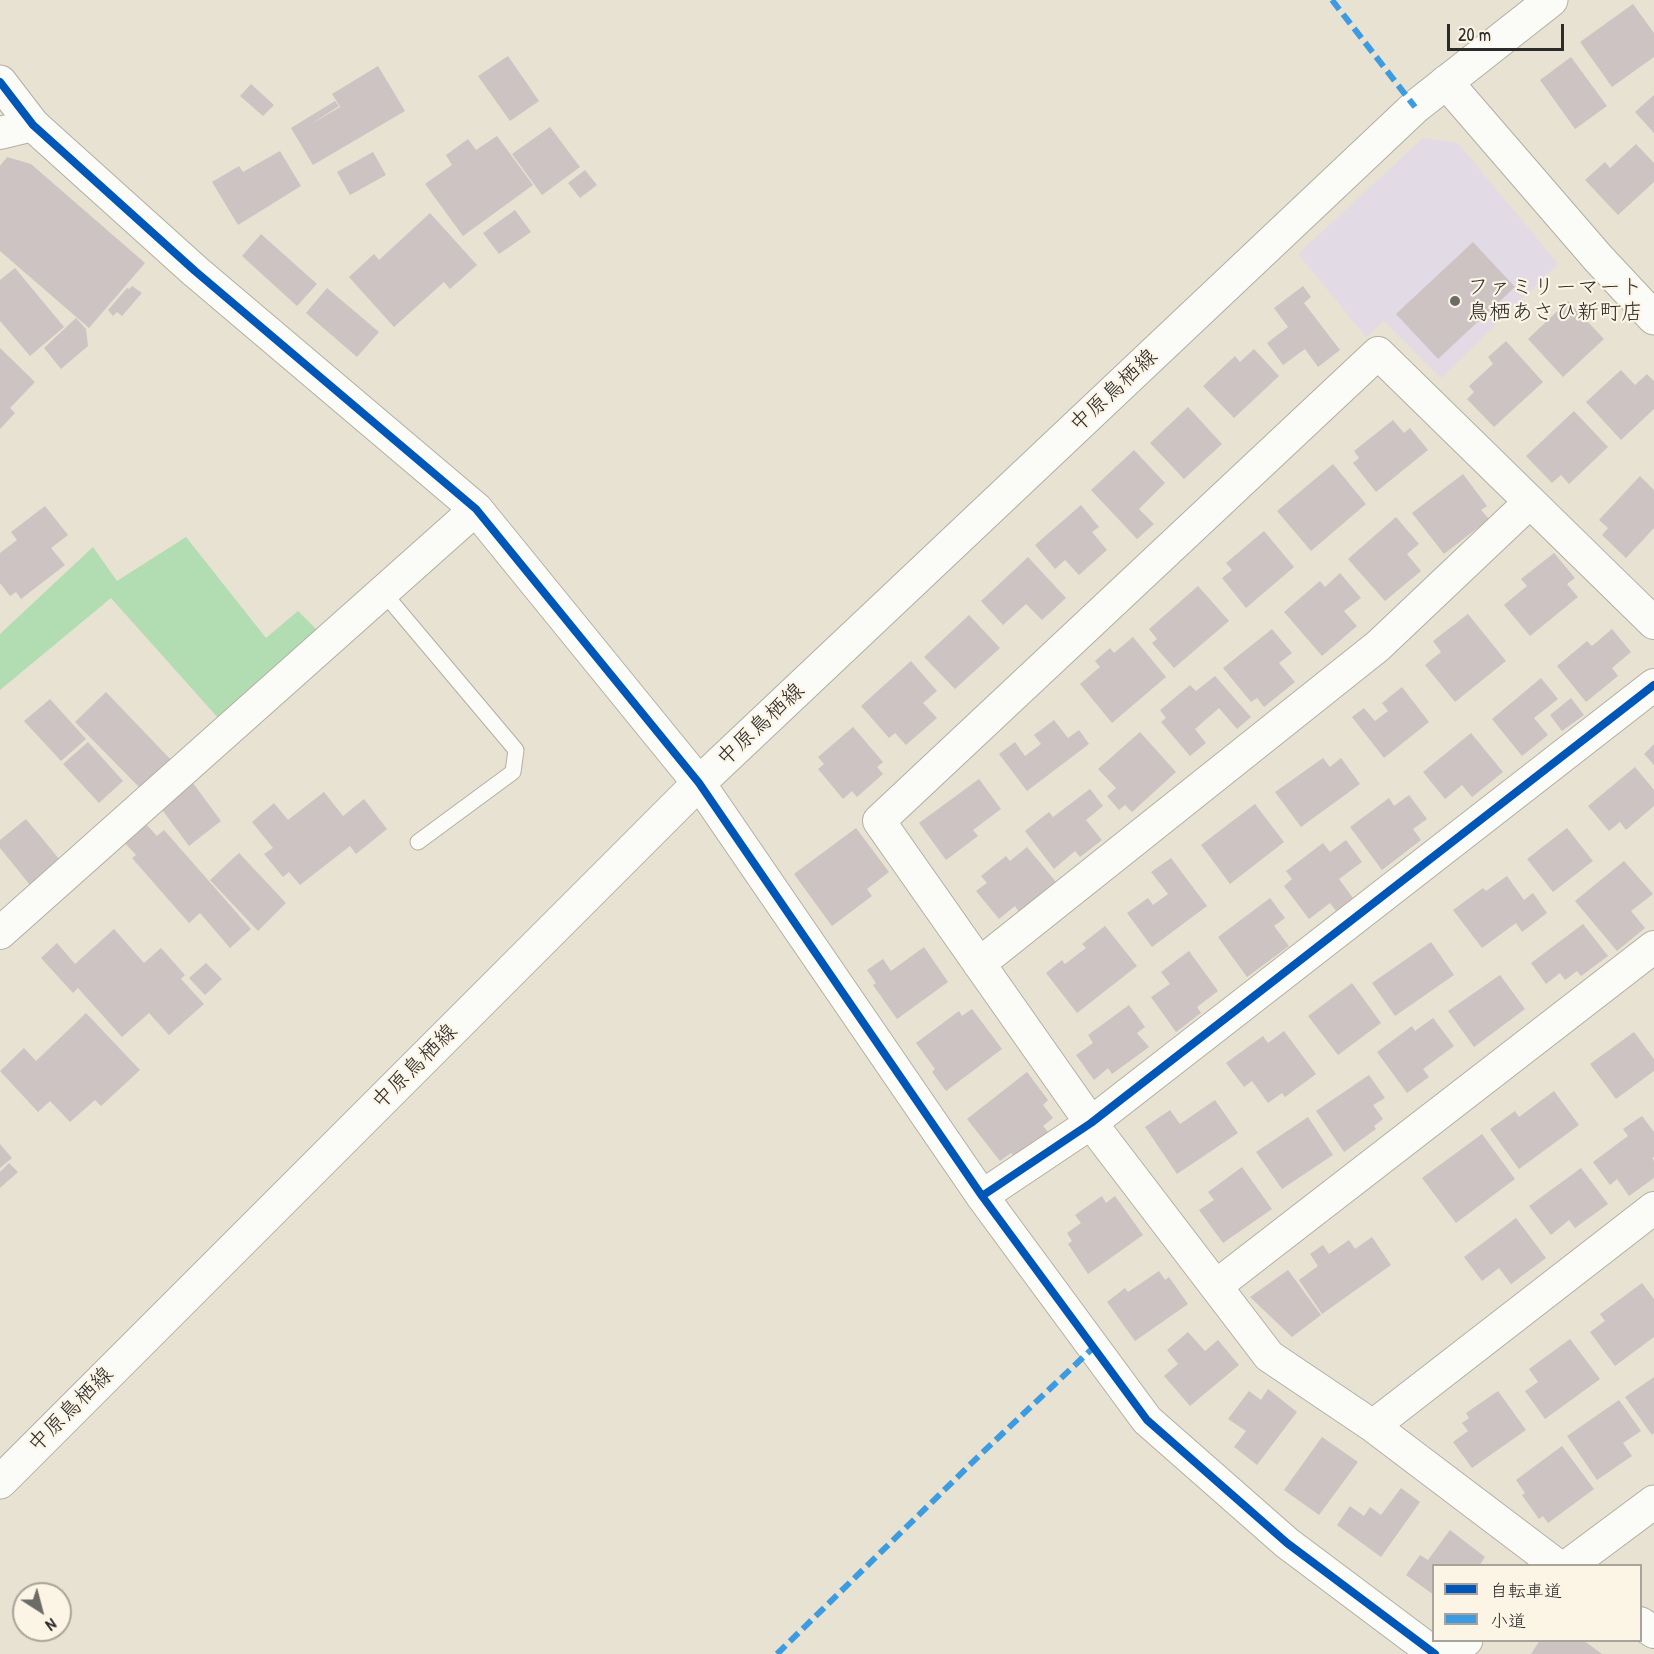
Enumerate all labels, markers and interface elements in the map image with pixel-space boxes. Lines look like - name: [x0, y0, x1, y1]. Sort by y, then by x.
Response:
- scale bar: [1450, 12, 1567, 50]
- text: 20 m: [1458, 22, 1491, 47]
- place label: ファミリーマート 鳥栖あさひ新町店: [1467, 275, 1643, 326]
- marker: ファミリーマート 鳥栖あさひ新町店: [1448, 294, 1462, 308]
- street label: 中原鳥栖線: [1065, 344, 1163, 438]
- street label: 中原鳥栖線: [712, 678, 810, 772]
- street label: 中原鳥栖線: [367, 1019, 463, 1115]
- street label: 中原鳥栖線: [23, 1362, 119, 1458]
- legend: [1432, 1564, 1642, 1642]
- text: 自転車道: [1490, 1578, 1562, 1603]
- north arrow: [12, 1582, 72, 1642]
- text: 小道: [1490, 1608, 1526, 1633]
- text: N: [42, 1614, 61, 1636]

